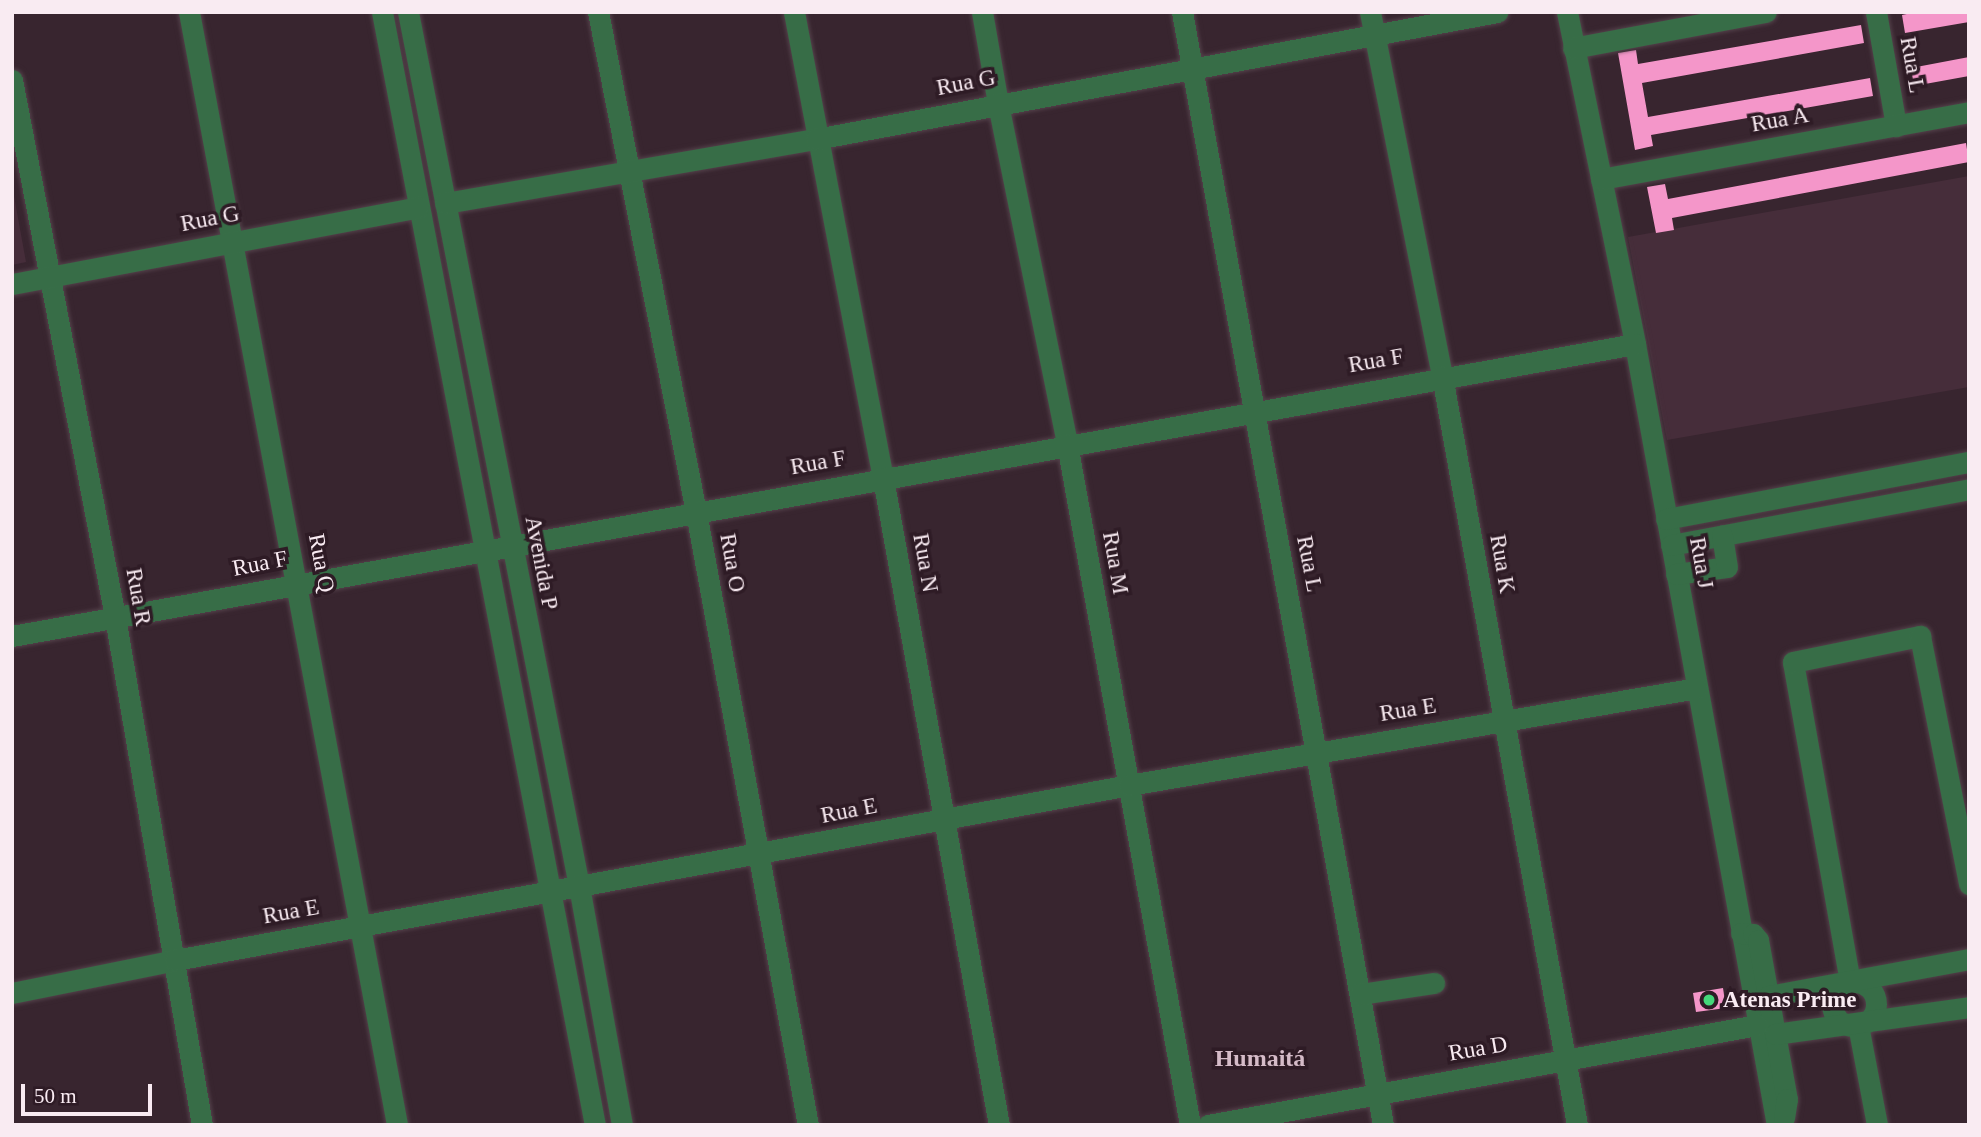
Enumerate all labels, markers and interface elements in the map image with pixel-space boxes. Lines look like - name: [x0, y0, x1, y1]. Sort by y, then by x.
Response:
- street label: Rua L: [1893, 35, 1931, 95]
- street label: Rua G: [934, 64, 998, 102]
- street label: Rua A: [1748, 101, 1812, 139]
- street label: Rua G: [178, 200, 242, 238]
- street label: Rua F: [1346, 343, 1406, 379]
- street label: Rua F: [788, 445, 848, 481]
- street label: Avenida P: [518, 514, 564, 612]
- street label: Rua M: [1096, 529, 1134, 597]
- street label: Rua Q: [302, 531, 340, 595]
- street label: Rua O: [713, 531, 751, 595]
- street label: Rua N: [906, 531, 944, 595]
- street label: Rua K: [1483, 532, 1521, 596]
- street label: Rua L: [1290, 533, 1328, 595]
- street label: Rua J: [1683, 535, 1719, 591]
- street label: Rua F: [230, 545, 290, 583]
- street label: Rua R: [119, 566, 157, 628]
- street label: Rua E: [1378, 692, 1438, 728]
- street label: Rua E: [818, 792, 880, 830]
- street label: Rua E: [261, 893, 321, 931]
- place label: Atenas Prime: [1723, 986, 1856, 1014]
- marker: Atenas Prime: [1701, 992, 1717, 1008]
- street label: Rua D: [1446, 1030, 1510, 1068]
- district label: Humaitá: [1215, 1045, 1305, 1073]
- scale bar: [24, 1070, 156, 1114]
- text: 50 m: [34, 1084, 77, 1108]

